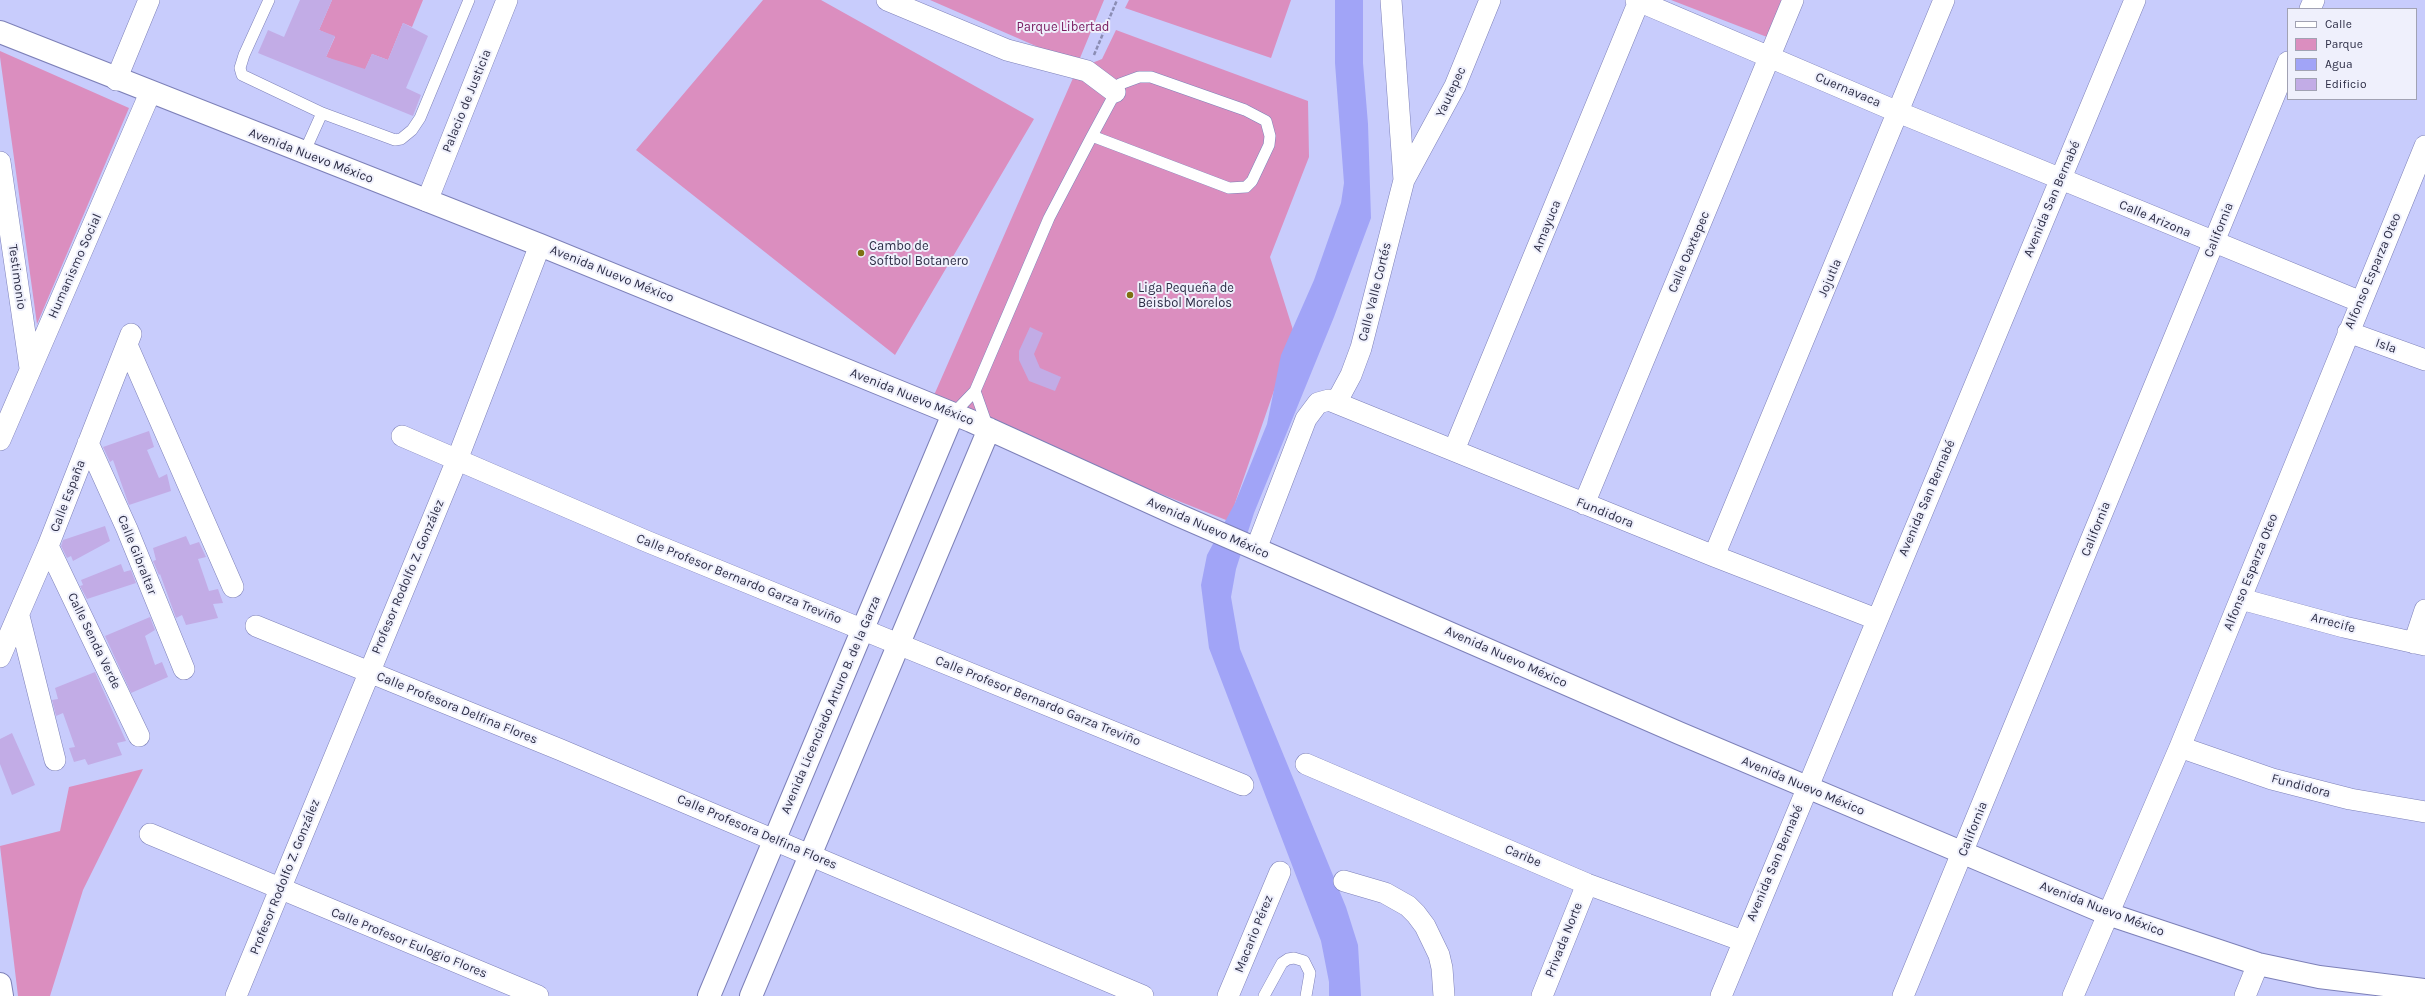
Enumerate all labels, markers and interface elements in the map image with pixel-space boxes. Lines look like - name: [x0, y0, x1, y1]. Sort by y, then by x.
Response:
- legend: [2287, 8, 2417, 100]
- text: Calle: [2325, 17, 2352, 31]
- park label: Parque Libertad: [1016, 19, 1110, 35]
- text: Parque: [2325, 37, 2363, 51]
- street label: Palacio de Justicia: [439, 47, 495, 155]
- text: Agua: [2325, 57, 2353, 71]
- street label: Yautepec: [1433, 64, 1469, 120]
- street label: Cuernavaca: [1813, 69, 1883, 111]
- text: Edificio: [2325, 77, 2366, 91]
- street label: Avenida Nuevo México: [246, 125, 376, 187]
- street label: Avenida San Bernabé: [2020, 138, 2084, 260]
- street label: Calle Arizona: [2117, 197, 2193, 241]
- street label: Amayuca: [1530, 198, 1564, 254]
- street label: California: [2201, 200, 2237, 260]
- street label: Calle Oaxtepec: [1665, 209, 1713, 295]
- street label: Humanismo Social: [45, 211, 105, 321]
- street label: Alfonso Esparza Oteo: [2341, 211, 2405, 331]
- place label: Cambo de Softbol Botanero: [869, 238, 968, 269]
- street label: Calle Valle Cortés: [1355, 241, 1395, 343]
- street label: Avenida Nuevo México: [548, 242, 676, 306]
- street label: Testimonio: [5, 243, 29, 311]
- marker: Cambo de Softbol Botanero: [856, 248, 866, 258]
- street label: Jojutla: [1815, 257, 1845, 299]
- place label: Liga Pequeña de Beisbol Morelos: [1138, 280, 1234, 311]
- marker: Liga Pequeña de Beisbol Morelos: [1125, 290, 1135, 300]
- street label: Isla: [2373, 335, 2399, 357]
- street label: Avenida Nuevo México: [848, 365, 976, 429]
- street label: Avenida San Bernabé: [1895, 437, 1959, 559]
- street label: Calle España: [47, 458, 89, 534]
- street label: Avenida Nuevo México: [1144, 494, 1272, 562]
- street label: Fundidora: [1574, 494, 1636, 532]
- street label: Profesor Rodolfo Z. González: [368, 497, 448, 657]
- street label: California: [2078, 499, 2114, 559]
- street label: Alfonso Esparza Oteo: [2220, 511, 2282, 633]
- street label: Calle Gibraltar: [114, 513, 160, 597]
- street label: Calle Profesor Bernardo Garza Treviño: [634, 531, 844, 627]
- street label: Calle Senda Verde: [64, 590, 124, 692]
- street label: Avenida Licenciado Arturo B. de la Garza: [778, 594, 884, 816]
- street label: Arrecife: [2309, 610, 2357, 636]
- street label: Avenida Nuevo México: [1442, 623, 1570, 691]
- street label: Calle Profesor Bernardo Garza Treviño: [933, 653, 1143, 749]
- street label: Calle Profesora Delfina Flores: [374, 669, 540, 747]
- street label: Avenida Nuevo México: [1739, 753, 1867, 819]
- street label: Fundidora: [2270, 771, 2332, 801]
- street label: Calle Profesora Delfina Flores: [675, 791, 839, 873]
- street label: Profesor Rodolfo Z. González: [247, 797, 323, 957]
- street label: California: [1955, 799, 1991, 859]
- street label: Avenida San Bernabé: [1743, 802, 1807, 924]
- street label: Caribe: [1502, 841, 1544, 871]
- street label: Avenida Nuevo México: [2037, 878, 2167, 940]
- street label: Macario Pérez: [1231, 893, 1277, 975]
- street label: Privada Norte: [1542, 900, 1586, 980]
- street label: Calle Profesor Eulogio Flores: [329, 904, 489, 982]

